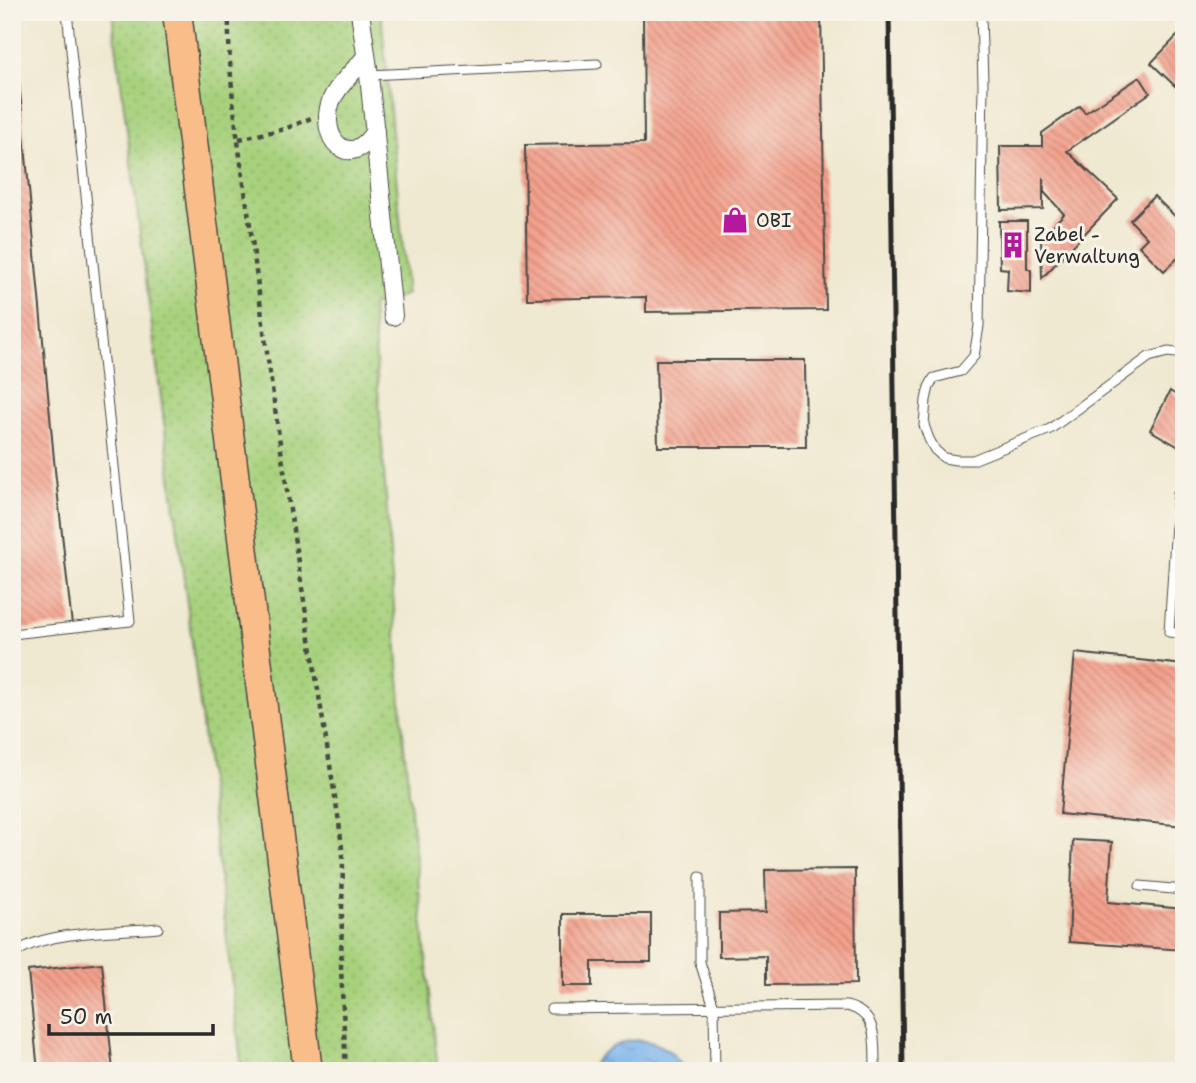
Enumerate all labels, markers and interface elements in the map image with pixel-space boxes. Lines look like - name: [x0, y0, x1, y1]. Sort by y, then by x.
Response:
- shop icon: OBI: [720, 205, 750, 235]
- place label: OBI: [756, 208, 791, 233]
- place label: Zabel - Verwaltung: [1034, 222, 1140, 269]
- building icon: Zabel - Verwaltung: [998, 230, 1028, 260]
- scale bar: [49, 992, 214, 1036]
- text: 50 m: [60, 1003, 113, 1031]

